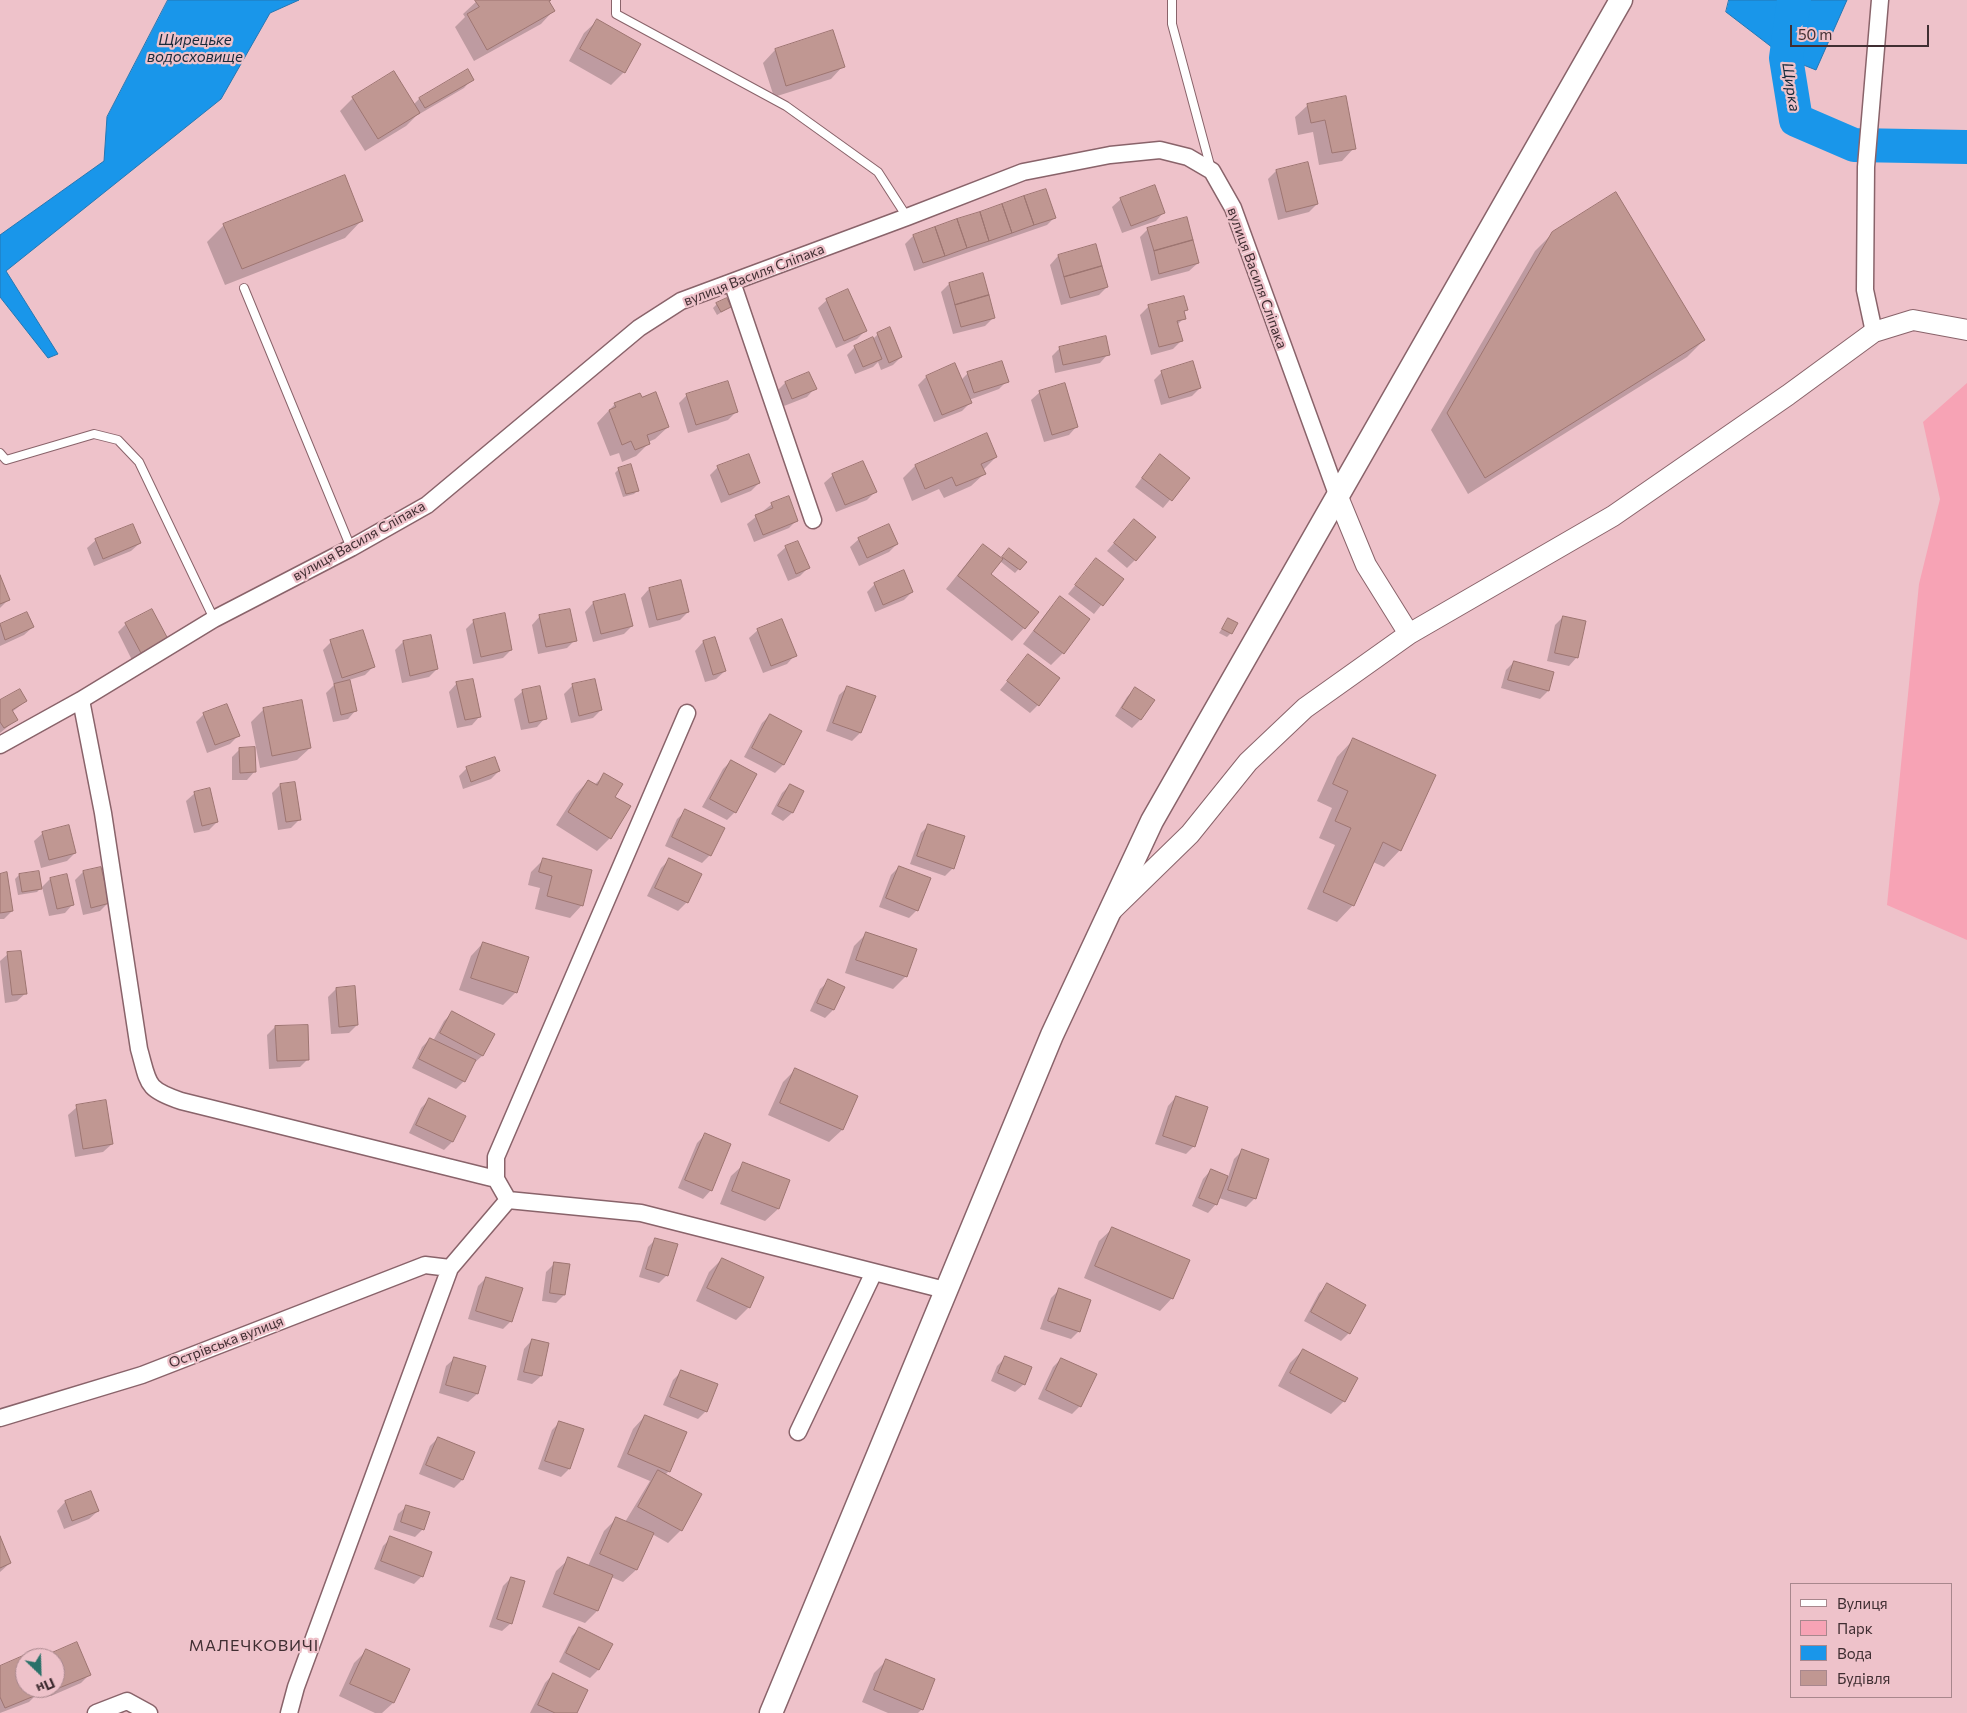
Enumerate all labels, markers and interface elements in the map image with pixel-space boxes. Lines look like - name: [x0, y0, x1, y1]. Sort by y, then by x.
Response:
- scale bar: [1792, 15, 1931, 47]
- text: 50 m: [1798, 25, 1832, 43]
- water label: Щирецьке водосховище: [147, 31, 243, 66]
- water label: Щирка: [1778, 61, 1804, 113]
- street label: вулиця Василя Сліпака: [1224, 205, 1290, 351]
- street label: вулиця Василя Сліпака: [681, 240, 827, 310]
- street label: вулиця Василя Сліпака: [290, 498, 428, 584]
- street label: Острівська вулиця: [166, 1312, 286, 1372]
- legend: [1790, 1583, 1952, 1698]
- text: Вулиця: [1837, 1594, 1888, 1612]
- text: Парк: [1837, 1619, 1873, 1637]
- district label: МАЛЕЧКОВИЧІ: [187, 1636, 321, 1656]
- text: Вода: [1837, 1644, 1872, 1662]
- north arrow: [15, 1648, 65, 1698]
- text: Будівля: [1837, 1669, 1890, 1687]
- text: Пн: [34, 1675, 58, 1698]

